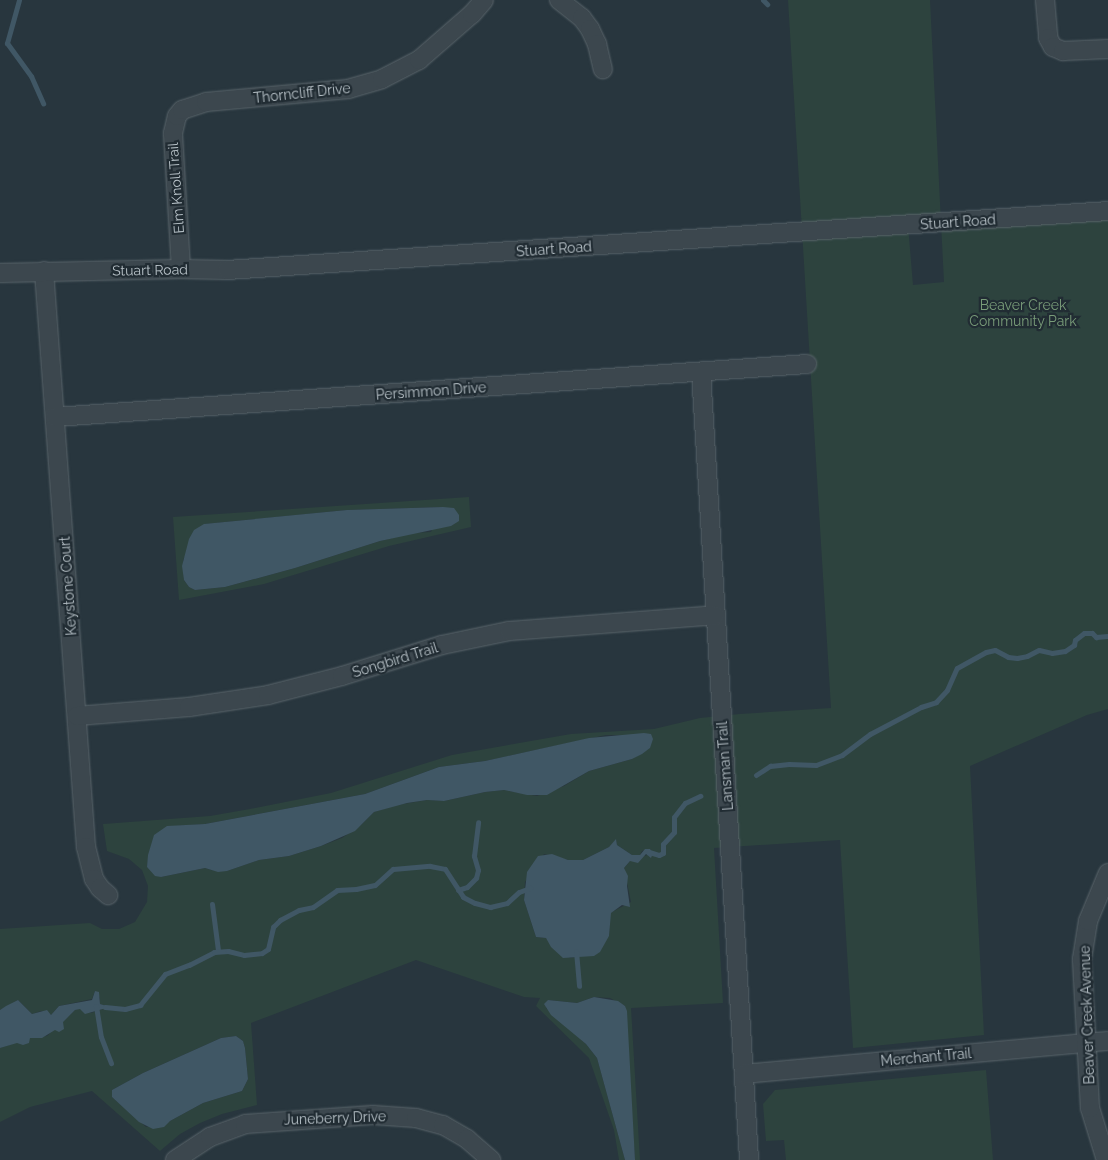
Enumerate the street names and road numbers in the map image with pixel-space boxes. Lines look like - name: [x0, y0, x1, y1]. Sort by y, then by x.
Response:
- street label: Thorncliff Drive: [253, 80, 351, 106]
- street label: Elm Knoll Trail: [164, 141, 188, 235]
- street label: Stuart Road: [920, 211, 996, 233]
- street label: Stuart Road: [516, 238, 592, 260]
- street label: Stuart Road: [112, 261, 188, 279]
- street label: Persimmon Drive: [375, 379, 487, 403]
- street label: Keystone Court: [56, 536, 80, 636]
- street label: Songbird Trail: [350, 639, 440, 681]
- street label: Lansman Trail: [713, 721, 737, 811]
- street label: Beaver Creek Avenue: [1076, 945, 1098, 1085]
- street label: Merchant Trail: [880, 1045, 972, 1069]
- street label: Juneberry Drive: [283, 1108, 387, 1128]

